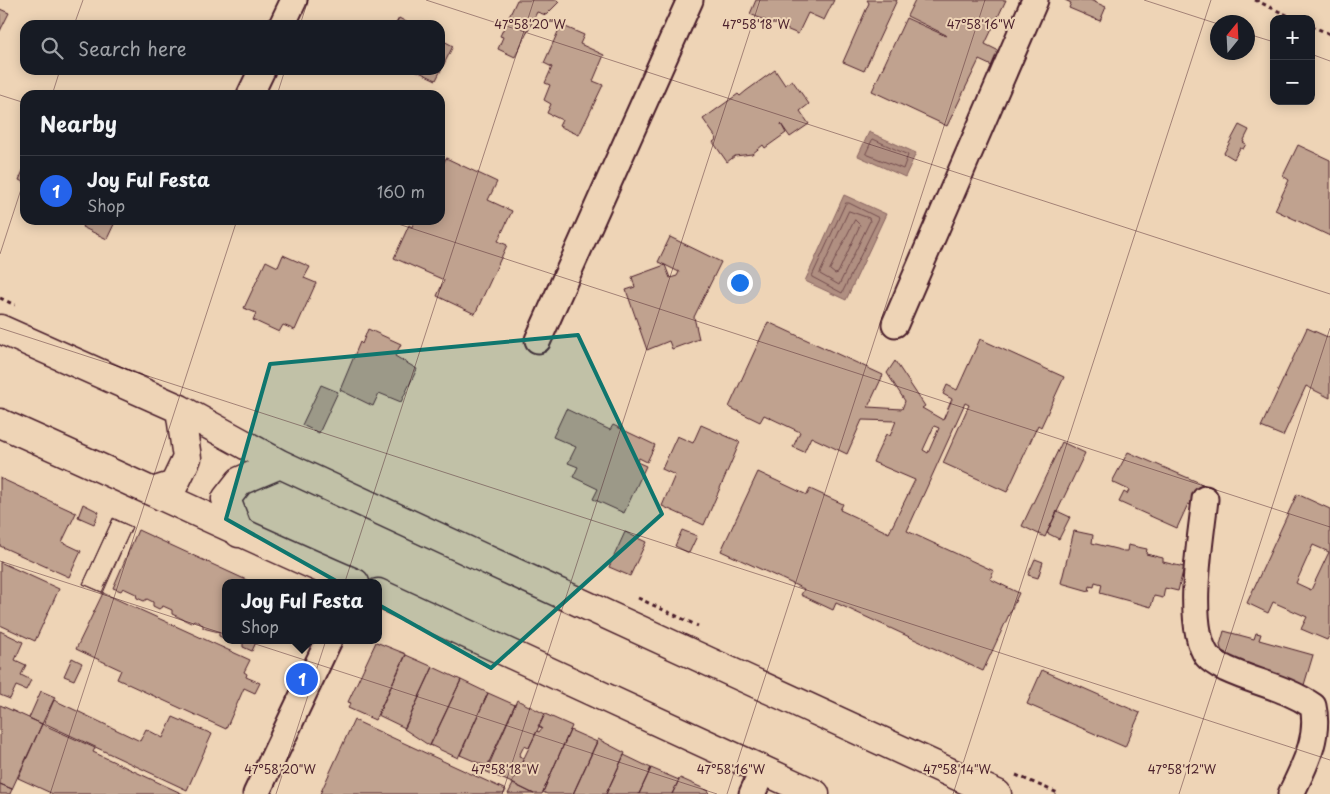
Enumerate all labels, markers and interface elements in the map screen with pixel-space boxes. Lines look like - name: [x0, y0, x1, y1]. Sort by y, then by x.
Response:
- text: 47°58'20"W: [494, 15, 567, 33]
- text: 47°58'18"W: [722, 15, 791, 33]
- text: 47°58'16"W: [947, 15, 1016, 33]
- north arrow: [1210, 15, 1255, 60]
- map controls: [1270, 15, 1315, 105]
- button: +: [1270, 15, 1315, 60]
- search box: [20, 20, 445, 75]
- icon: search: [38, 34, 66, 62]
- text: Search here: [78, 34, 187, 62]
- button: −: [1270, 60, 1315, 105]
- text: Nearby: [40, 107, 117, 139]
- text: Joy Ful Festa: [87, 165, 210, 193]
- text: 1: [52, 179, 60, 203]
- text: 160 m: [377, 179, 425, 203]
- text: Shop: [87, 193, 125, 217]
- your location: [727, 270, 753, 296]
- popup: [222, 579, 382, 644]
- text: Joy Ful Festa: [241, 586, 363, 614]
- text: Shop: [241, 614, 279, 638]
- pin: 1: [286, 660, 318, 698]
- text: 47°58'20"W: [244, 760, 317, 778]
- text: 47°58'18"W: [471, 760, 540, 778]
- text: 47°58'16"W: [697, 760, 766, 778]
- text: 47°58'14"W: [923, 760, 992, 778]
- text: 47°58'12"W: [1148, 760, 1217, 778]

